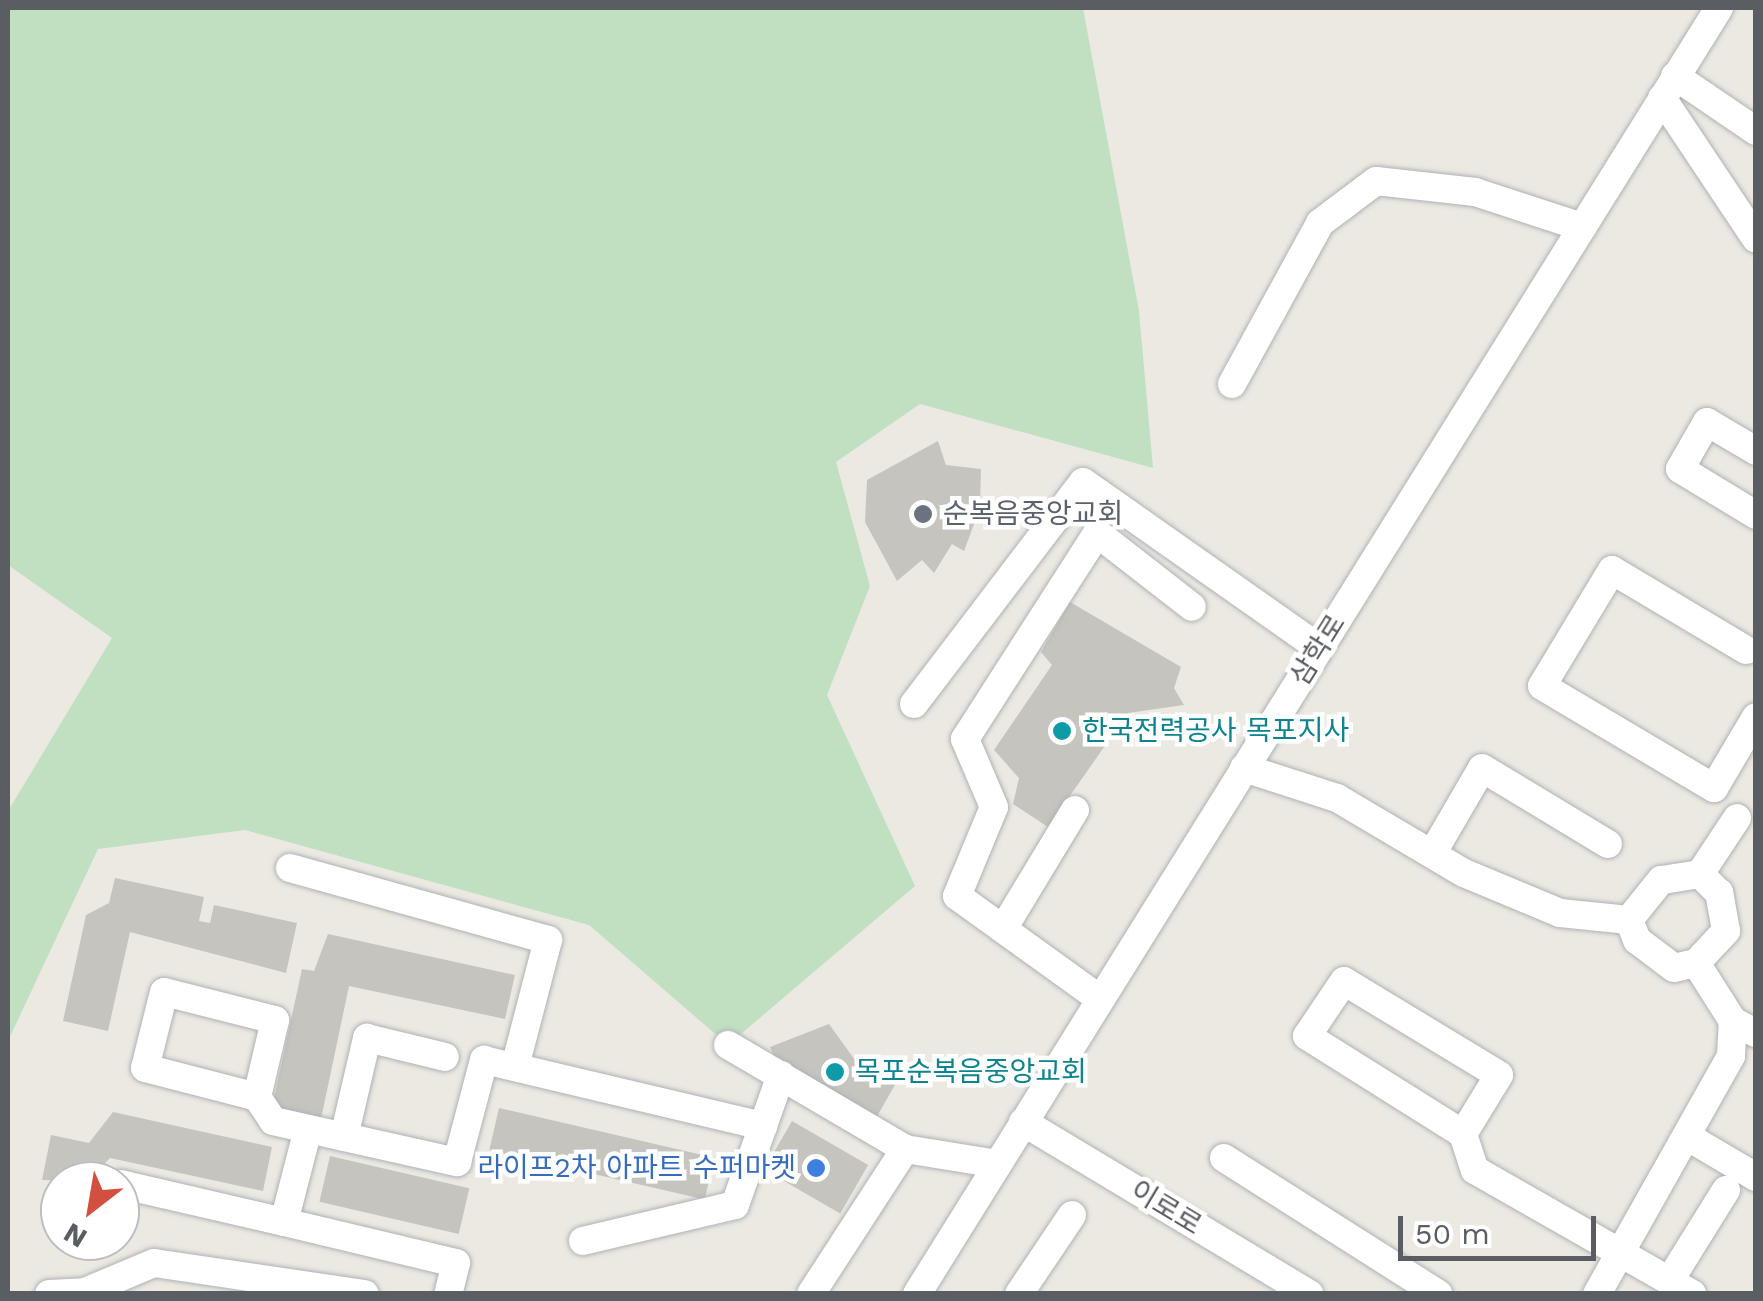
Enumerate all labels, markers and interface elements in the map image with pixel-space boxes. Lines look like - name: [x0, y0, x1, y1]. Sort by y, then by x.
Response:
- place label: 순복음중앙교회: [943, 497, 1123, 531]
- marker: 순복음중앙교회: [912, 503, 934, 525]
- street label: 삼학로: [1283, 608, 1353, 692]
- place label: 한국전력공사 목포지사: [1082, 714, 1349, 748]
- marker: 한국전력공사 목포지사: [1051, 720, 1073, 742]
- place label: 목포순복음중앙교회: [855, 1055, 1087, 1089]
- marker: 목포순복음중앙교회: [824, 1061, 846, 1083]
- place label: 라이프2차 아파트 수퍼마켓: [477, 1151, 796, 1185]
- marker: 라이프2차 아파트 수퍼마켓: [805, 1157, 827, 1179]
- north arrow: [40, 1161, 140, 1261]
- street label: 이로로: [1124, 1174, 1208, 1242]
- scale bar: [1403, 1196, 1600, 1258]
- text: N: [58, 1216, 93, 1255]
- text: 50 m: [1415, 1216, 1490, 1251]

